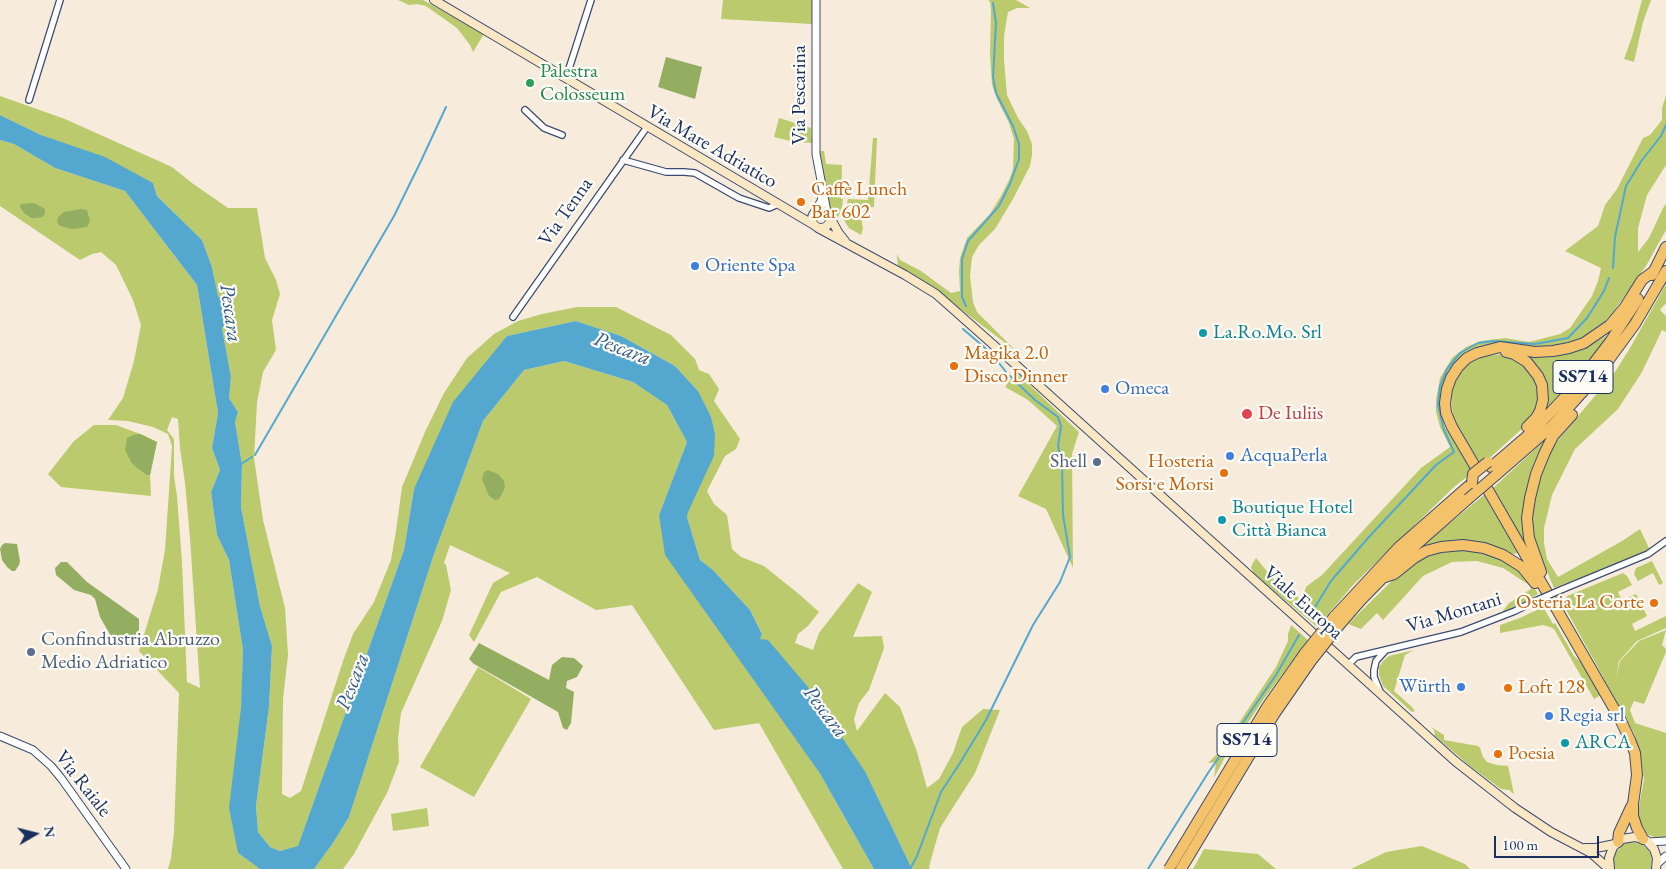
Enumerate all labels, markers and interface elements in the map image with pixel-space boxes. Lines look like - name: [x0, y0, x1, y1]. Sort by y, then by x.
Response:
- street label: Via Pescarina: [788, 45, 812, 145]
- place label: Palestra Colosseum: [540, 60, 625, 107]
- marker: Palestra Colosseum: [524, 77, 536, 89]
- street label: Via Mare Adriatico: [643, 100, 781, 194]
- street label: Via Tenna: [534, 173, 598, 251]
- place label: Caffè Lunch Bar 602: [811, 178, 907, 225]
- marker: Caffè Lunch Bar 602: [795, 196, 807, 208]
- place label: Oriente Spa: [705, 254, 796, 278]
- marker: Oriente Spa: [689, 260, 701, 272]
- water label: Pescara: [213, 282, 247, 344]
- place label: La.Ro.Mo. Srl: [1213, 321, 1322, 345]
- water label: Pescara: [590, 327, 654, 371]
- marker: La.Ro.Mo. Srl: [1197, 327, 1209, 339]
- place label: Magika 2.0 Disco Dinner: [964, 342, 1068, 389]
- marker: Magika 2.0 Disco Dinner: [948, 360, 960, 372]
- road number: SS714: [1553, 361, 1613, 394]
- place label: Omeca: [1115, 377, 1169, 401]
- marker: Omeca: [1099, 383, 1111, 395]
- place label: De Iuliis: [1258, 402, 1323, 426]
- marker: De Iuliis: [1240, 407, 1254, 421]
- place label: AcquaPerla: [1240, 444, 1328, 468]
- place label: Shell: [1050, 450, 1087, 474]
- place label: Hosteria Sorsi e Morsi: [1115, 450, 1214, 497]
- marker: AcquaPerla: [1224, 450, 1236, 462]
- marker: Shell: [1091, 456, 1103, 468]
- marker: Hosteria Sorsi e Morsi: [1218, 467, 1230, 479]
- place label: Boutique Hotel Città Bianca: [1232, 496, 1353, 543]
- marker: Boutique Hotel Città Bianca: [1216, 514, 1228, 526]
- street label: Viale Europa: [1258, 561, 1348, 645]
- street label: Via Montani: [1404, 587, 1504, 639]
- place label: Osteria La Corte: [1516, 591, 1644, 615]
- marker: Osteria La Corte: [1648, 597, 1660, 609]
- place label: Confindustria Abruzzo Medio Adriatico: [41, 628, 220, 675]
- marker: Confindustria Abruzzo Medio Adriatico: [25, 646, 37, 658]
- water label: Pescara: [331, 650, 375, 714]
- place label: Würth: [1399, 675, 1451, 699]
- place label: Loft 128: [1518, 676, 1585, 700]
- water label: Pescara: [797, 681, 853, 743]
- marker: Würth: [1455, 681, 1467, 693]
- marker: Loft 128: [1502, 682, 1514, 694]
- place label: Regia srl: [1559, 704, 1625, 728]
- marker: Regia srl: [1543, 710, 1555, 722]
- road number: SS714: [1217, 724, 1277, 756]
- place label: ARCA: [1575, 731, 1631, 755]
- marker: ARCA: [1559, 737, 1571, 749]
- place label: Poesia: [1508, 742, 1555, 766]
- street label: Via Raiale: [50, 746, 116, 822]
- marker: Poesia: [1492, 748, 1504, 760]
- north arrow: [10, 809, 60, 859]
- text: N: [40, 825, 60, 839]
- scale bar: [1496, 826, 1601, 858]
- text: 100 m: [1502, 835, 1538, 854]

